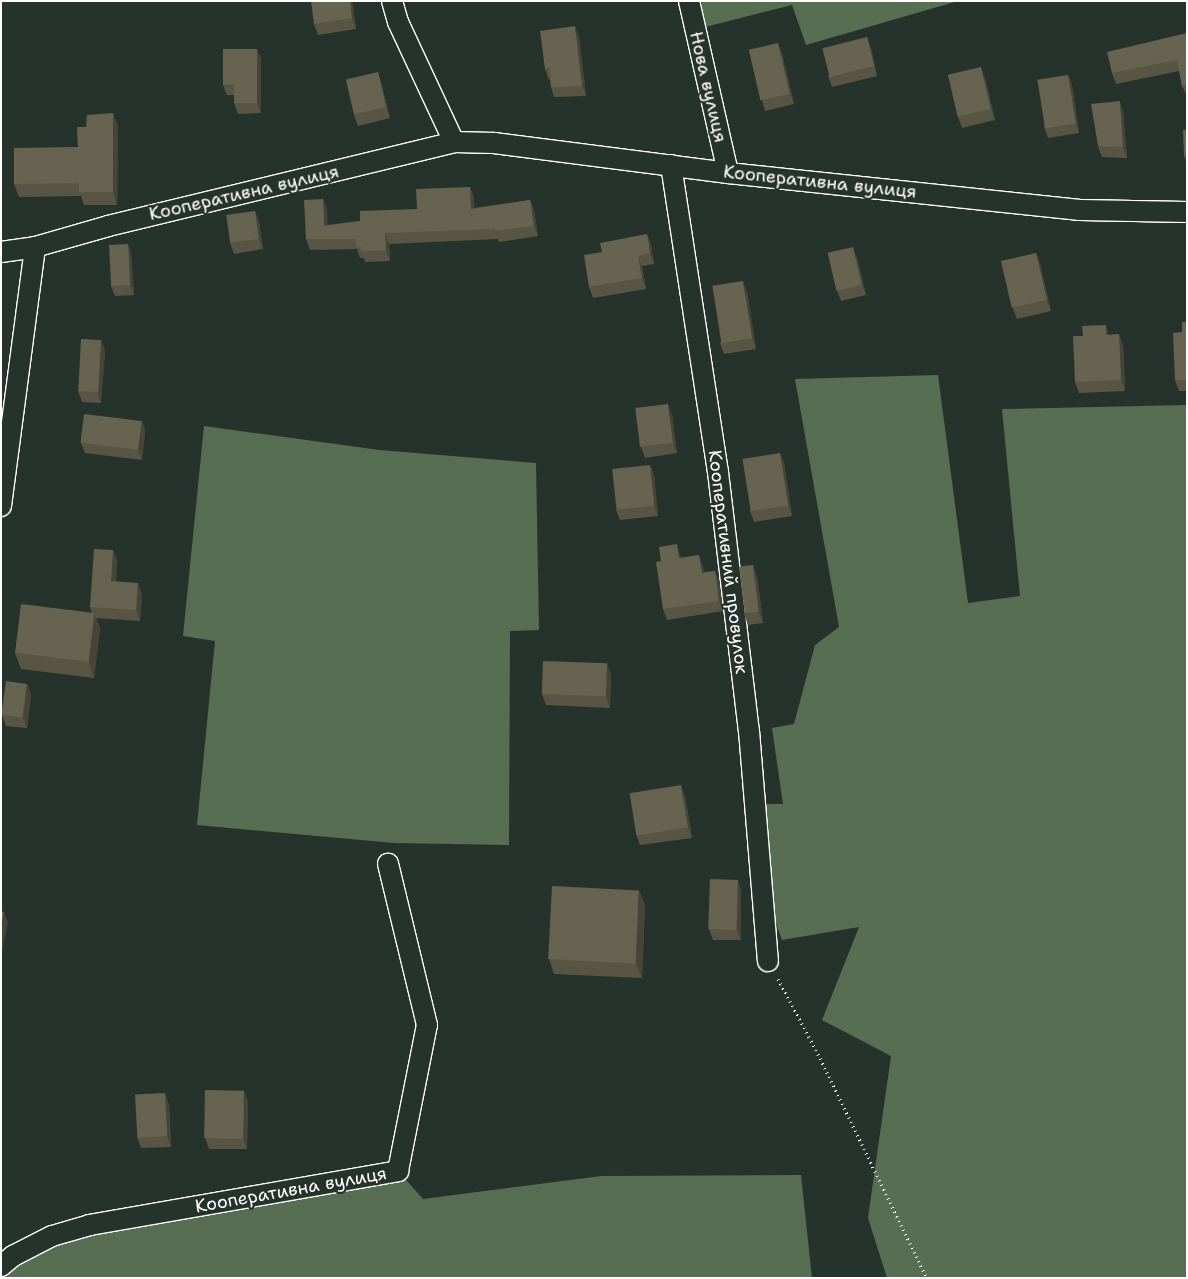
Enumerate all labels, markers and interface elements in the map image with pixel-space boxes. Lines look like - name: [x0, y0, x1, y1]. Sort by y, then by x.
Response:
- street label: Нова вулиця: [685, 29, 731, 145]
- street label: Кооперативна вулиця: [147, 161, 341, 225]
- street label: Кооперативна вулиця: [722, 161, 918, 203]
- street label: Кооперативний провулок: [704, 449, 752, 675]
- street label: Кооперативна вулиця: [194, 1163, 388, 1217]

